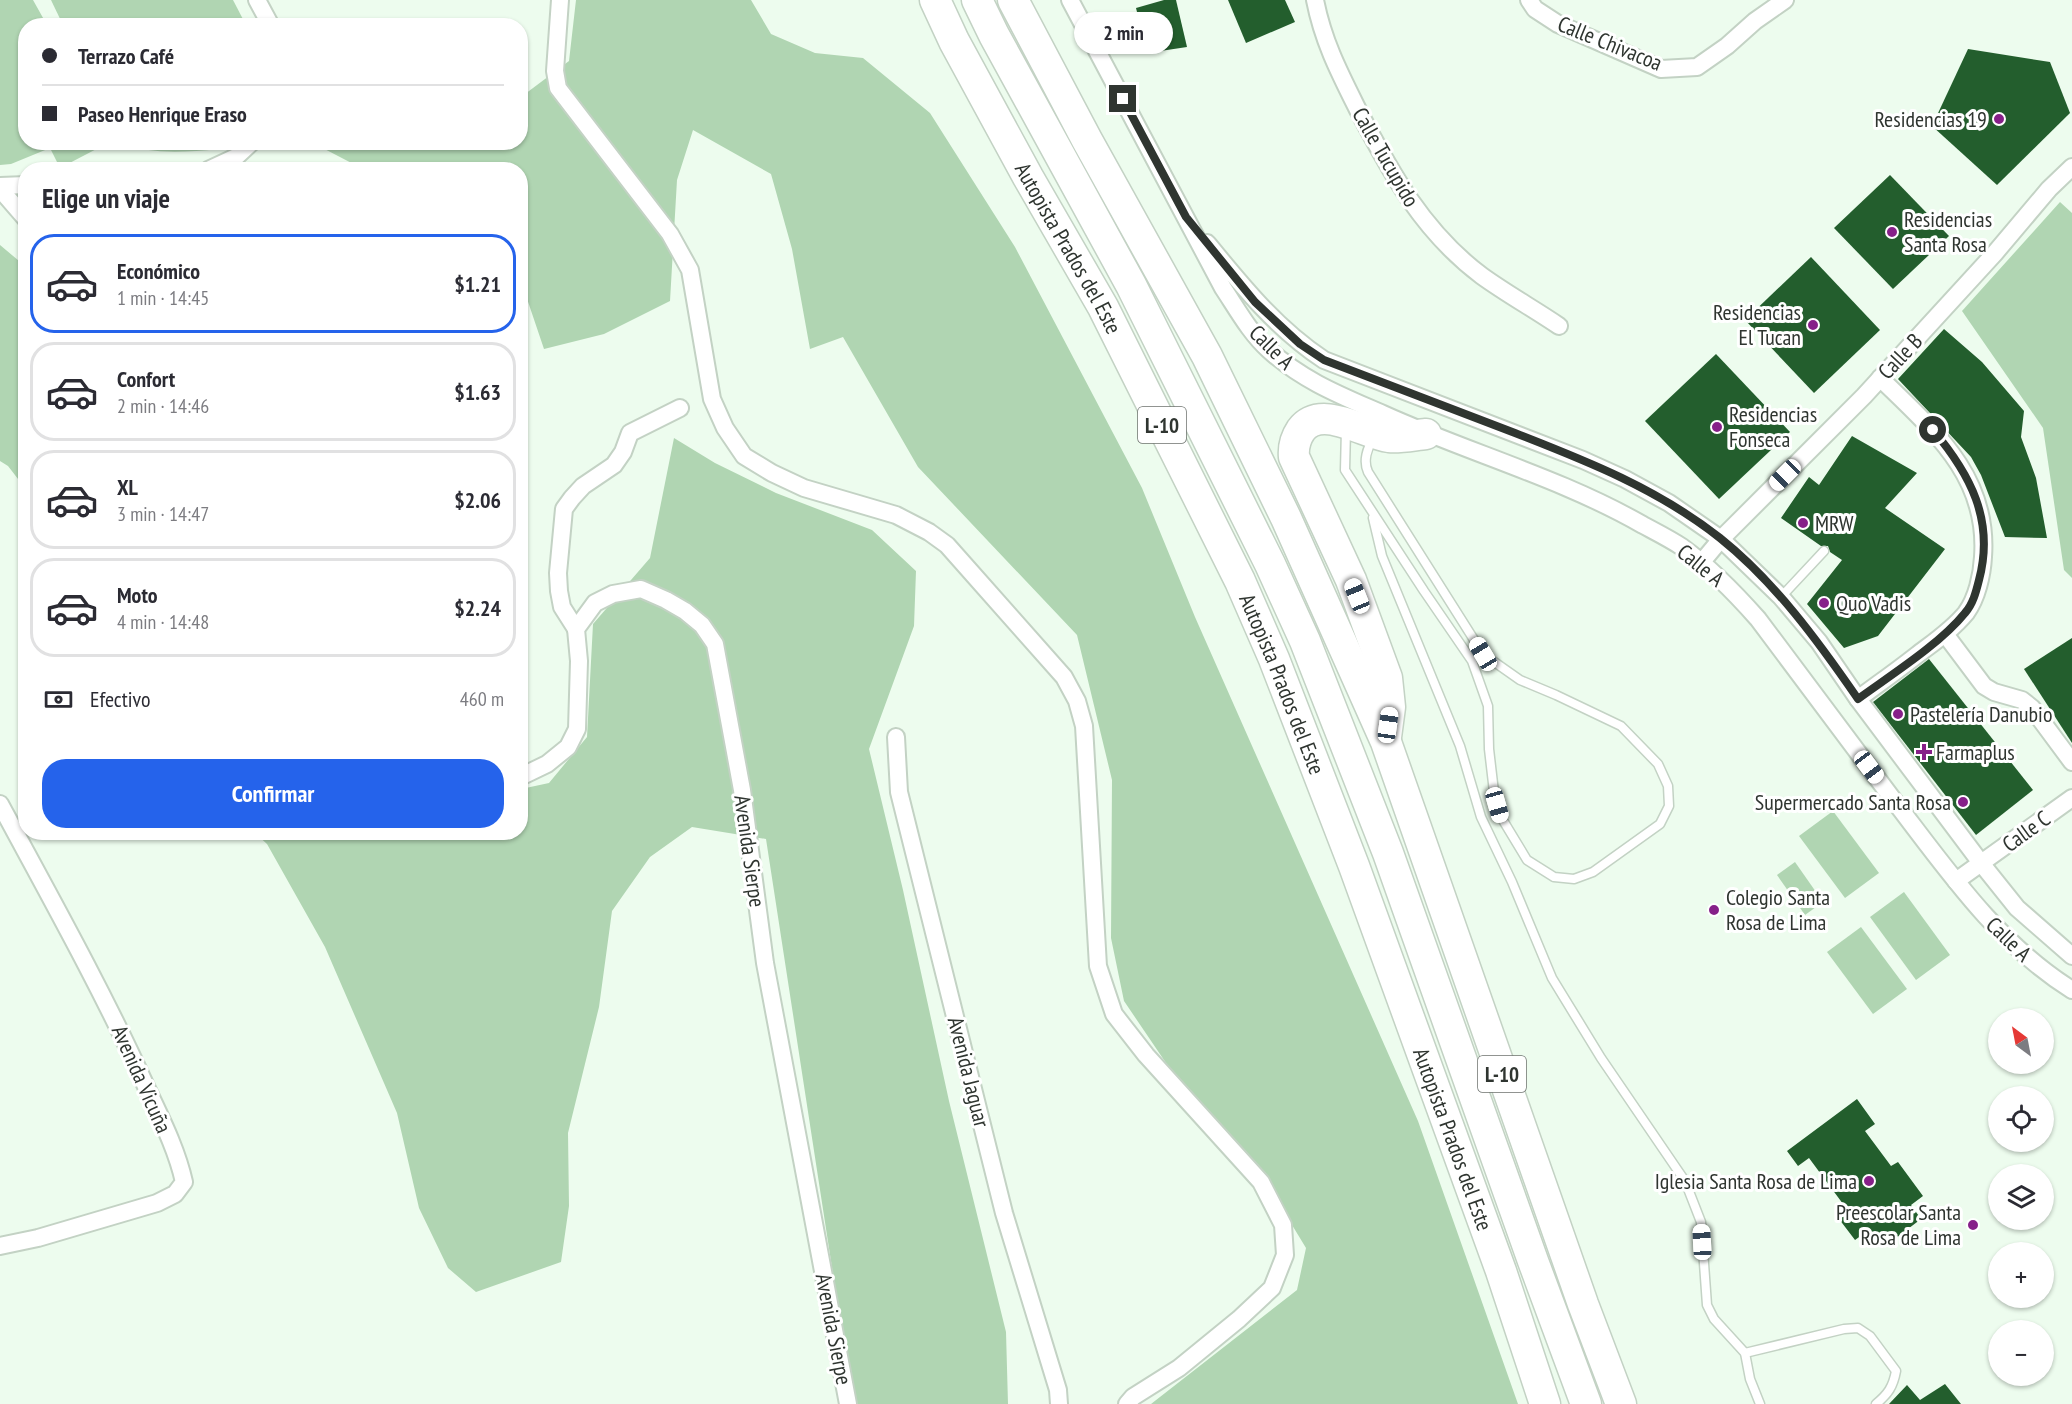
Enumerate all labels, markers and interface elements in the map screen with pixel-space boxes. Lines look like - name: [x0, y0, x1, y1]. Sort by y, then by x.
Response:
- street label: Calle Chivacoa: [1554, 9, 1666, 77]
- callout: 2 min: [1074, 12, 1172, 54]
- text: 2 min: [1103, 20, 1144, 46]
- text: Terrazo Café: [78, 42, 174, 70]
- route end: [1109, 85, 1136, 112]
- text: Paseo Henrique Eraso: [78, 100, 247, 128]
- street label: Calle Tucupido: [1346, 102, 1426, 212]
- place label: Residencias 19: [1874, 105, 1987, 133]
- marker: Residencias 19: [1992, 112, 2006, 126]
- street label: Autopista Prados del Este: [1009, 158, 1128, 338]
- text: Elige un viaje: [42, 181, 170, 215]
- place label: Residencias Santa Rosa: [1904, 205, 1992, 258]
- marker: Residencias Santa Rosa: [1885, 225, 1899, 239]
- icon: car: [45, 257, 99, 311]
- text: Económico: [117, 257, 200, 285]
- text: $1.21: [454, 270, 501, 298]
- text: 1 min · 14:45: [117, 285, 209, 311]
- place label: Residencias El Tucan: [1713, 298, 1801, 351]
- marker: Residencias El Tucan: [1806, 318, 1820, 332]
- street label: Calle A: [1244, 319, 1301, 376]
- street label: Calle B: [1872, 327, 1928, 385]
- icon: car: [45, 365, 99, 419]
- text: Confort: [117, 365, 175, 393]
- text: $1.63: [454, 378, 501, 406]
- text: 2 min · 14:46: [117, 393, 209, 419]
- place label: Residencias Fonseca: [1729, 400, 1817, 453]
- road number: L-10: [1138, 407, 1186, 443]
- route start: [1919, 416, 1946, 443]
- marker: Residencias Fonseca: [1710, 420, 1724, 434]
- car: [1766, 456, 1804, 494]
- icon: car: [45, 473, 99, 527]
- text: XL: [117, 473, 138, 501]
- text: $2.06: [454, 486, 501, 514]
- text: 3 min · 14:47: [117, 501, 209, 527]
- place label: MRW: [1815, 509, 1854, 537]
- marker: MRW: [1796, 516, 1810, 530]
- street label: Calle A: [1672, 538, 1731, 593]
- car: [1342, 576, 1372, 616]
- icon: car: [45, 581, 99, 635]
- text: Moto: [117, 581, 158, 609]
- place label: Quo Vadis: [1836, 589, 1911, 617]
- street label: Autopista Prados del Este: [1233, 590, 1331, 778]
- text: $2.24: [454, 594, 501, 622]
- marker: Quo Vadis: [1817, 596, 1831, 610]
- text: 4 min · 14:48: [117, 609, 209, 635]
- car: [1466, 634, 1500, 674]
- icon: cash: [42, 683, 75, 716]
- text: Efectivo: [90, 685, 151, 713]
- text: 460 m: [460, 686, 504, 712]
- place label: Pastelería Danubio: [1910, 700, 2052, 728]
- car: [1377, 706, 1399, 744]
- marker: Pastelería Danubio: [1891, 707, 1905, 721]
- place label: Farmaplus: [1936, 738, 2015, 766]
- marker: Farmaplus: [1917, 745, 1931, 759]
- car: [1851, 747, 1887, 787]
- button: Confirmar: [42, 759, 504, 828]
- car: [1483, 785, 1511, 825]
- place label: Supermercado Santa Rosa: [1755, 788, 1951, 816]
- street label: Avenida Sierpe: [728, 793, 772, 909]
- marker: Supermercado Santa Rosa: [1956, 795, 1970, 809]
- street label: Calle C: [1996, 804, 2056, 858]
- place label: Colegio Santa Rosa de Lima: [1726, 883, 1830, 936]
- marker: Colegio Santa Rosa de Lima: [1707, 903, 1721, 917]
- street label: Calle A: [1980, 911, 2038, 968]
- north arrow: [1988, 1008, 2054, 1074]
- map controls: [1988, 1008, 2054, 1386]
- street label: Avenida Jaguar: [942, 1014, 996, 1130]
- street label: Avenida Vicuña: [106, 1021, 178, 1137]
- street label: Autopista Prados del Este: [1407, 1044, 1499, 1234]
- road number: L-10: [1478, 1056, 1526, 1092]
- button: locate: [1988, 1086, 2054, 1152]
- button: layers: [1988, 1164, 2054, 1230]
- place label: Iglesia Santa Rosa de Lima: [1655, 1167, 1857, 1195]
- marker: Iglesia Santa Rosa de Lima: [1862, 1174, 1876, 1188]
- place label: Preescolar Santa Rosa de Lima: [1836, 1198, 1961, 1251]
- marker: Preescolar Santa Rosa de Lima: [1966, 1218, 1980, 1232]
- car: [1692, 1224, 1712, 1260]
- button: +: [1988, 1242, 2054, 1308]
- street label: Avenida Sierpe: [810, 1271, 858, 1387]
- button: −: [1988, 1320, 2054, 1386]

